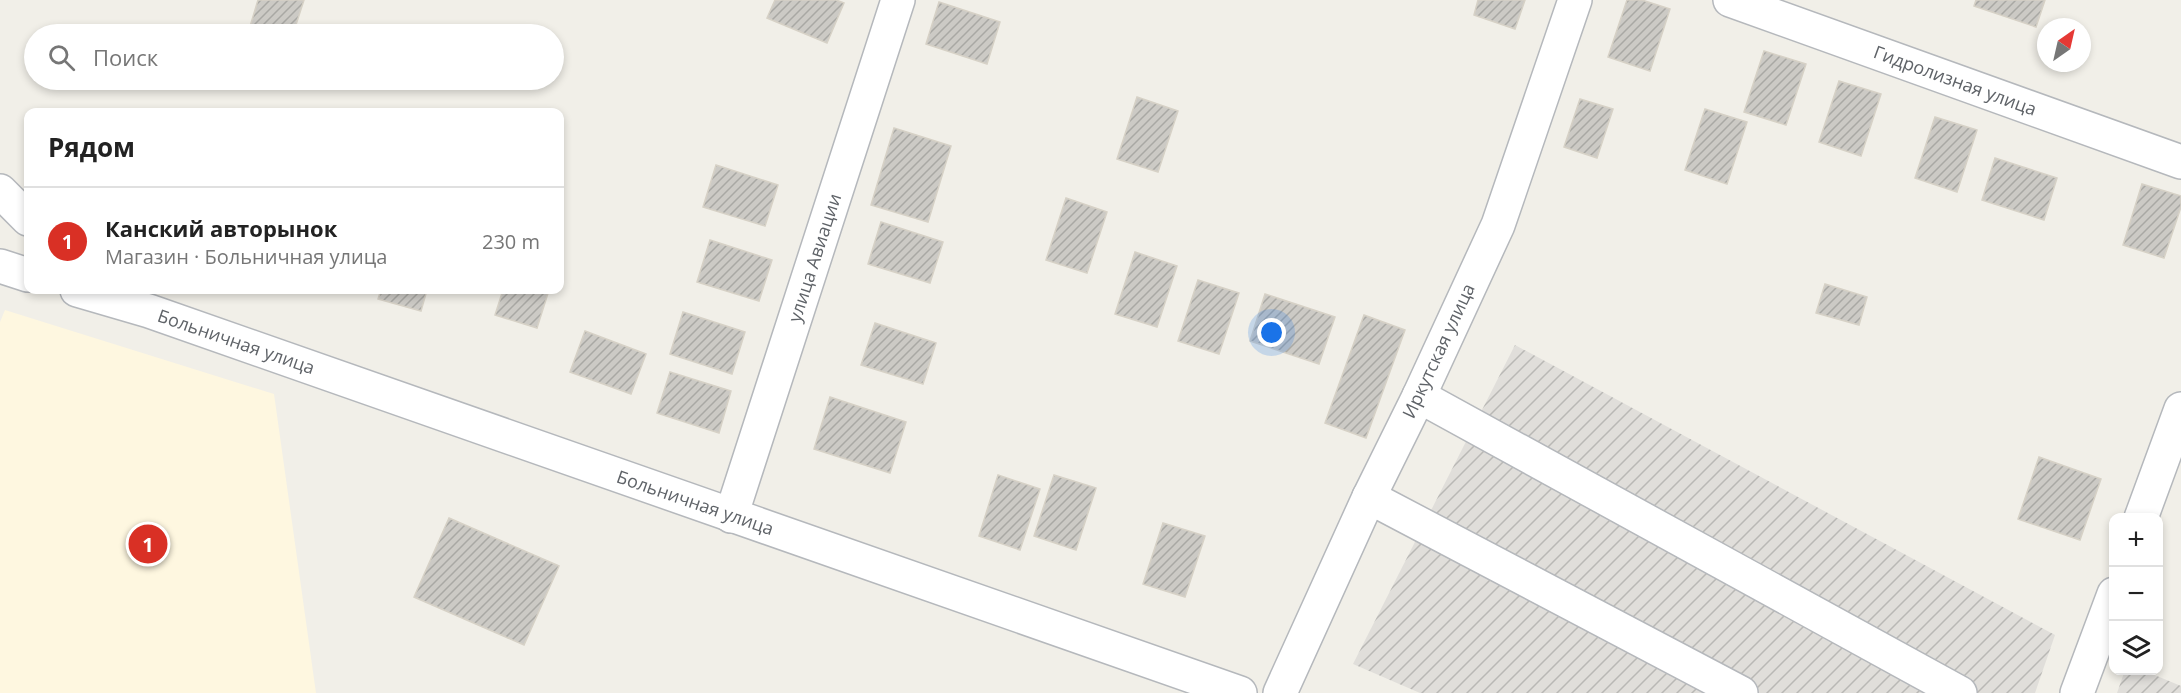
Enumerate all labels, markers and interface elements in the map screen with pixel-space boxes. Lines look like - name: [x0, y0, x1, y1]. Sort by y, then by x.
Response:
- north arrow: [2037, 18, 2091, 72]
- search box: [24, 24, 564, 90]
- street label: Гидролизная улица: [1871, 39, 2040, 121]
- icon: search: [45, 41, 78, 74]
- text: Поиск: [93, 42, 158, 72]
- text: Рядом: [48, 129, 135, 165]
- street label: улица Авиации: [782, 190, 846, 325]
- text: Канский авторынок: [105, 213, 337, 243]
- text: 1: [62, 228, 73, 255]
- text: 230 m: [482, 228, 540, 255]
- text: Магазин · Больничная улица: [105, 243, 387, 270]
- street label: Иркутская улица: [1396, 279, 1480, 422]
- street label: Больничная улица: [155, 303, 318, 379]
- your location: [1257, 318, 1286, 347]
- street label: Больничная улица: [614, 464, 777, 540]
- map controls: [2109, 513, 2163, 675]
- button: +: [2109, 513, 2163, 567]
- pin: 1: [128, 522, 168, 566]
- button: −: [2109, 567, 2163, 621]
- button: layers: [2109, 621, 2163, 675]

